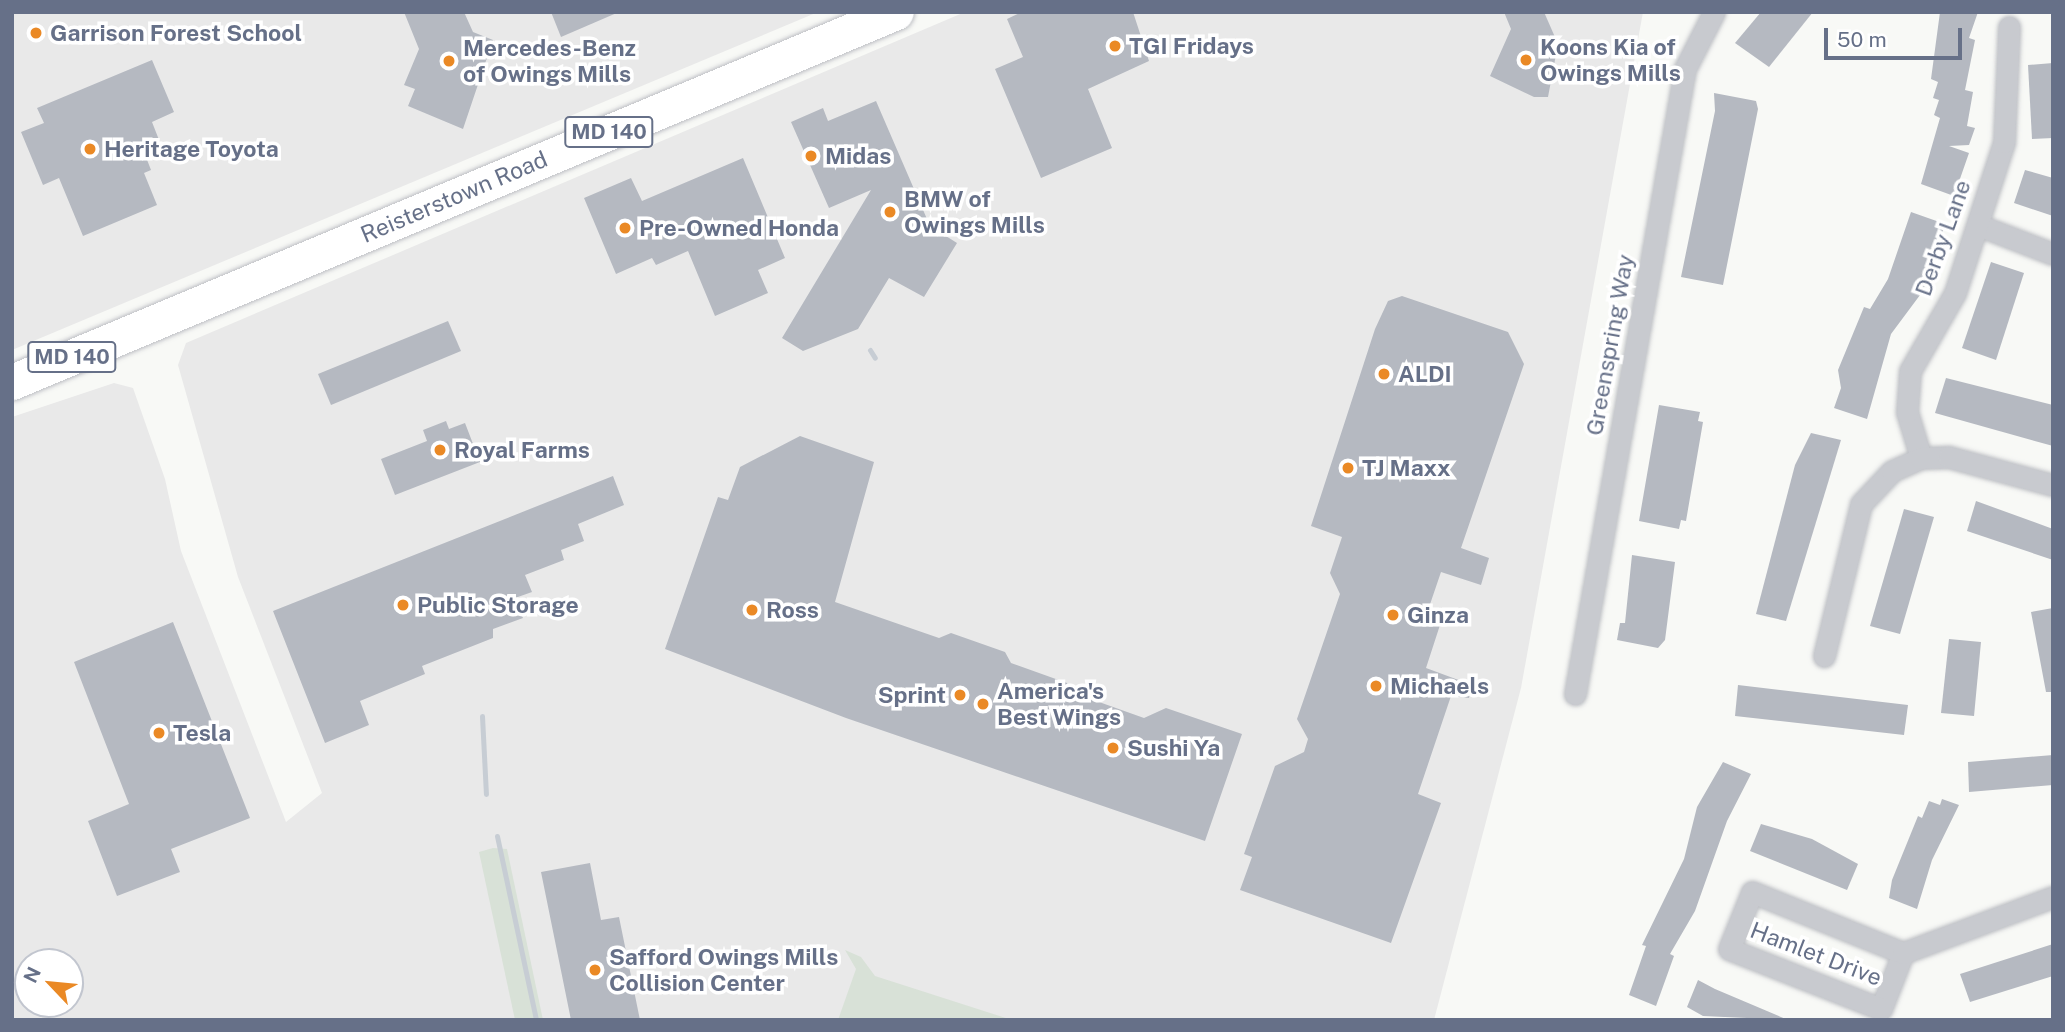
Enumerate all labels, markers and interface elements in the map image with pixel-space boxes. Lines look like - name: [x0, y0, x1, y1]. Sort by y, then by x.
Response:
- scale bar: [1827, 14, 1965, 58]
- place label: Garrison Forest School: [50, 19, 302, 47]
- marker: Garrison Forest School: [28, 25, 44, 41]
- text: 50 m: [1837, 27, 1887, 52]
- place label: TGI Fridays: [1129, 32, 1254, 60]
- place label: Koons Kia of Owings Mills: [1540, 33, 1681, 87]
- place label: Mercedes-Benz of Owings Mills: [463, 34, 636, 88]
- marker: TGI Fridays: [1107, 38, 1123, 54]
- marker: Koons Kia of Owings Mills: [1518, 52, 1534, 68]
- marker: Mercedes-Benz of Owings Mills: [441, 53, 457, 69]
- road number: MD 140: [564, 114, 654, 150]
- place label: Heritage Toyota: [104, 135, 279, 163]
- marker: Heritage Toyota: [82, 141, 98, 157]
- place label: Midas: [825, 142, 891, 170]
- street label: Reisterstown Road: [357, 145, 551, 249]
- marker: Midas: [803, 148, 819, 164]
- street label: Derby Lane: [1909, 176, 1977, 300]
- place label: BMW of Owings Mills: [904, 185, 1045, 239]
- marker: BMW of Owings Mills: [882, 204, 898, 220]
- place label: Pre-Owned Honda: [639, 214, 839, 242]
- marker: Pre-Owned Honda: [617, 220, 633, 236]
- street label: Greenspring Way: [1580, 252, 1640, 438]
- road number: MD 140: [27, 340, 118, 374]
- place label: ALDI: [1398, 360, 1452, 388]
- marker: ALDI: [1376, 366, 1392, 382]
- place label: Royal Farms: [454, 436, 590, 464]
- marker: Royal Farms: [432, 442, 448, 458]
- place label: TJ Maxx: [1362, 454, 1450, 482]
- marker: TJ Maxx: [1340, 460, 1356, 476]
- place label: Public Storage: [417, 591, 579, 619]
- place label: Ross: [766, 596, 819, 624]
- marker: Public Storage: [395, 597, 411, 613]
- place label: Ginza: [1407, 601, 1469, 629]
- marker: Ross: [744, 602, 760, 618]
- marker: Ginza: [1385, 607, 1401, 623]
- place label: Michaels: [1390, 672, 1489, 700]
- place label: America's Best Wings: [997, 677, 1121, 731]
- marker: Michaels: [1368, 678, 1384, 694]
- place label: Sprint: [878, 681, 946, 709]
- marker: Sprint: [952, 687, 968, 703]
- marker: America's Best Wings: [975, 696, 991, 712]
- place label: Tesla: [173, 719, 231, 747]
- marker: Tesla: [151, 725, 167, 741]
- place label: Sushi Ya: [1127, 734, 1220, 762]
- marker: Sushi Ya: [1105, 740, 1121, 756]
- street label: Hamlet Drive: [1746, 916, 1886, 992]
- place label: Safford Owings Mills Collision Center: [609, 943, 838, 997]
- north arrow: [14, 948, 84, 1018]
- marker: Safford Owings Mills Collision Center: [587, 962, 603, 978]
- text: N: [19, 963, 45, 986]

